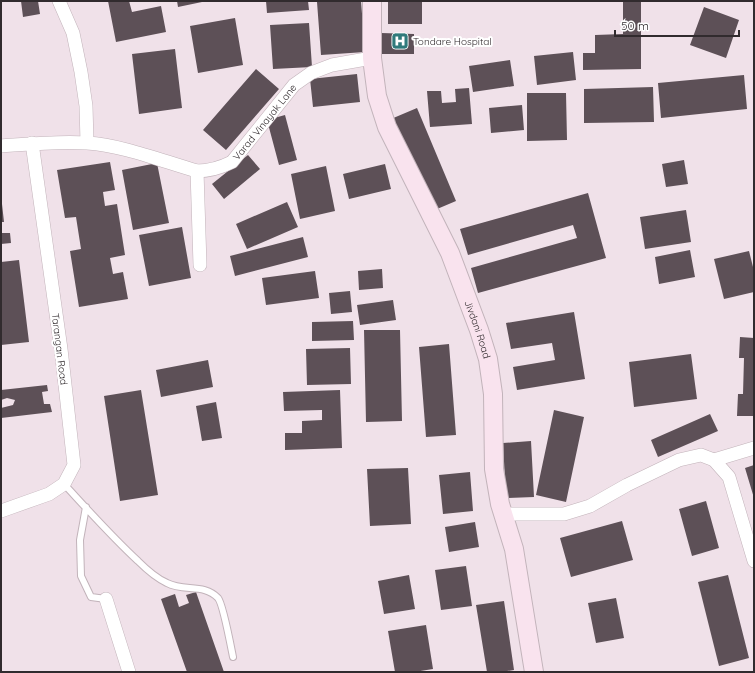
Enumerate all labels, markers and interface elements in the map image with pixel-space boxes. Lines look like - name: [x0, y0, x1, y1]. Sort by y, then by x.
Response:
- scale bar: [615, 12, 739, 38]
- text: 50 m: [621, 18, 649, 33]
- hospital icon: Tondare Hospital: [390, 31, 410, 51]
- place label: Tondare Hospital: [413, 35, 492, 48]
- street label: Varad Vinayak Lane: [230, 81, 300, 163]
- street label: Jivdani Road: [461, 298, 493, 360]
- street label: Tarangan Road: [49, 312, 70, 386]

